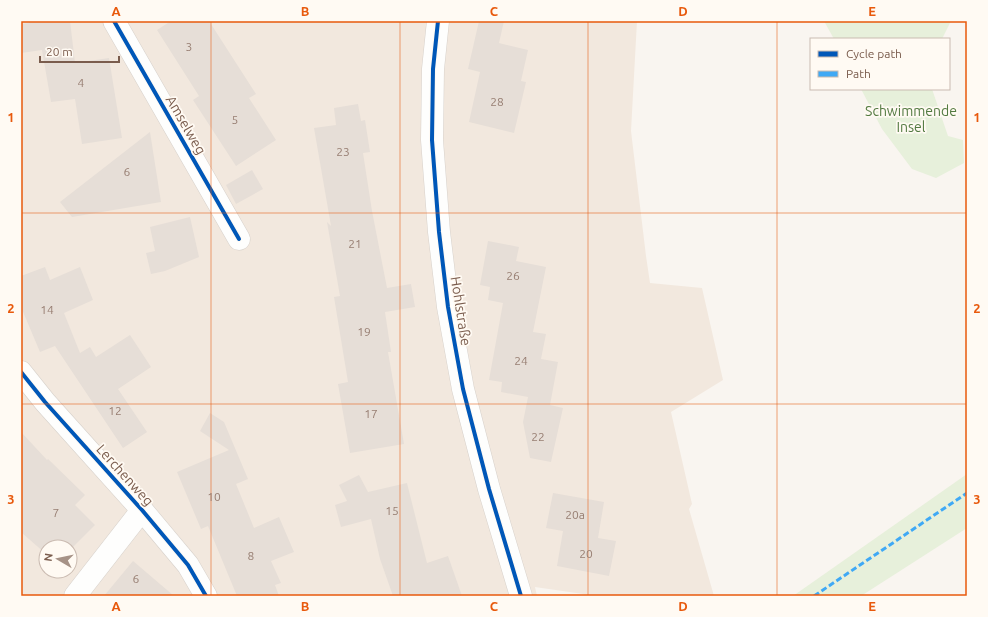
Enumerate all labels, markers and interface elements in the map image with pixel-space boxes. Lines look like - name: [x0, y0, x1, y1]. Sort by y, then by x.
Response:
- text: A: [111, 4, 121, 18]
- text: B: [301, 4, 310, 18]
- text: C: [490, 4, 499, 18]
- text: D: [678, 4, 688, 18]
- text: E: [868, 4, 876, 18]
- scale bar: [40, 38, 119, 64]
- legend: [810, 38, 950, 90]
- house number: 3: [186, 40, 192, 53]
- text: 20 m: [46, 45, 73, 58]
- text: Cycle path: [846, 47, 902, 60]
- text: Path: [846, 67, 871, 80]
- house number: 4: [78, 76, 85, 89]
- street label: Amselweg: [163, 93, 209, 157]
- house number: 28: [490, 95, 504, 108]
- park label: Schwimmende Insel: [865, 103, 957, 135]
- text: 1: [7, 110, 15, 124]
- text: 1: [973, 110, 981, 124]
- house number: 5: [232, 113, 238, 126]
- house number: 23: [336, 145, 350, 158]
- house number: 6: [124, 165, 131, 178]
- house number: 21: [348, 237, 362, 250]
- house number: 26: [506, 269, 520, 282]
- street label: Hohlstraße: [448, 275, 474, 347]
- text: 2: [7, 301, 15, 315]
- text: 2: [973, 301, 981, 315]
- house number: 14: [40, 303, 54, 316]
- house number: 19: [357, 325, 371, 338]
- house number: 24: [514, 354, 528, 367]
- house number: 12: [108, 404, 122, 417]
- house number: 17: [364, 407, 378, 420]
- house number: 22: [531, 430, 545, 443]
- street label: Lerchenweg: [93, 441, 157, 509]
- house number: 10: [207, 490, 221, 503]
- text: 3: [7, 492, 15, 506]
- text: 3: [973, 492, 981, 506]
- house number: 15: [385, 504, 399, 517]
- house number: 7: [53, 506, 59, 519]
- house number: 20a: [565, 508, 585, 521]
- north arrow: [38, 539, 78, 579]
- house number: 20: [579, 547, 593, 560]
- house number: 8: [248, 549, 255, 562]
- text: N: [42, 552, 55, 562]
- house number: 6: [133, 572, 140, 585]
- text: A: [111, 599, 121, 613]
- text: B: [301, 599, 310, 613]
- text: C: [490, 599, 499, 613]
- text: D: [678, 599, 688, 613]
- text: E: [868, 599, 876, 613]

